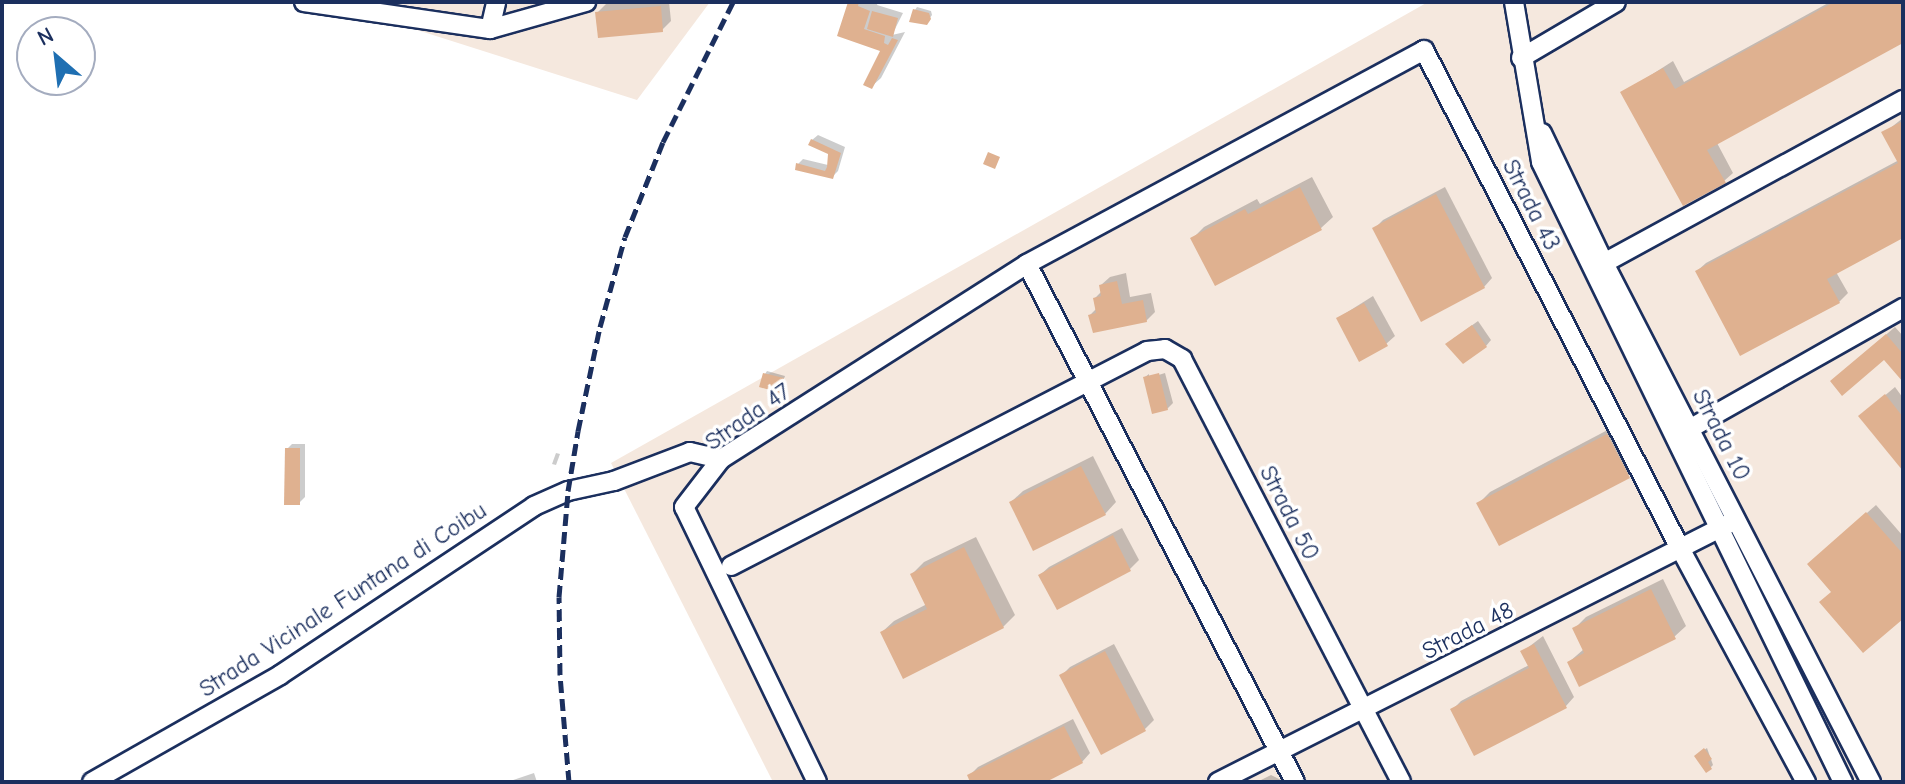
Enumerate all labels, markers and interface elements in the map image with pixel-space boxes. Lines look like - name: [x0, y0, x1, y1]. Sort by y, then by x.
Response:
- north arrow: [16, 16, 96, 96]
- text: N: [33, 22, 58, 51]
- street label: Strada 43: [1496, 155, 1566, 255]
- street label: Strada 47: [700, 377, 796, 457]
- street label: Strada 10: [1686, 384, 1756, 486]
- street label: Strada 50: [1253, 461, 1325, 565]
- street label: Strada Vicinale Funtana di Coibu: [194, 496, 492, 704]
- street label: Strada 48: [1418, 596, 1518, 666]

